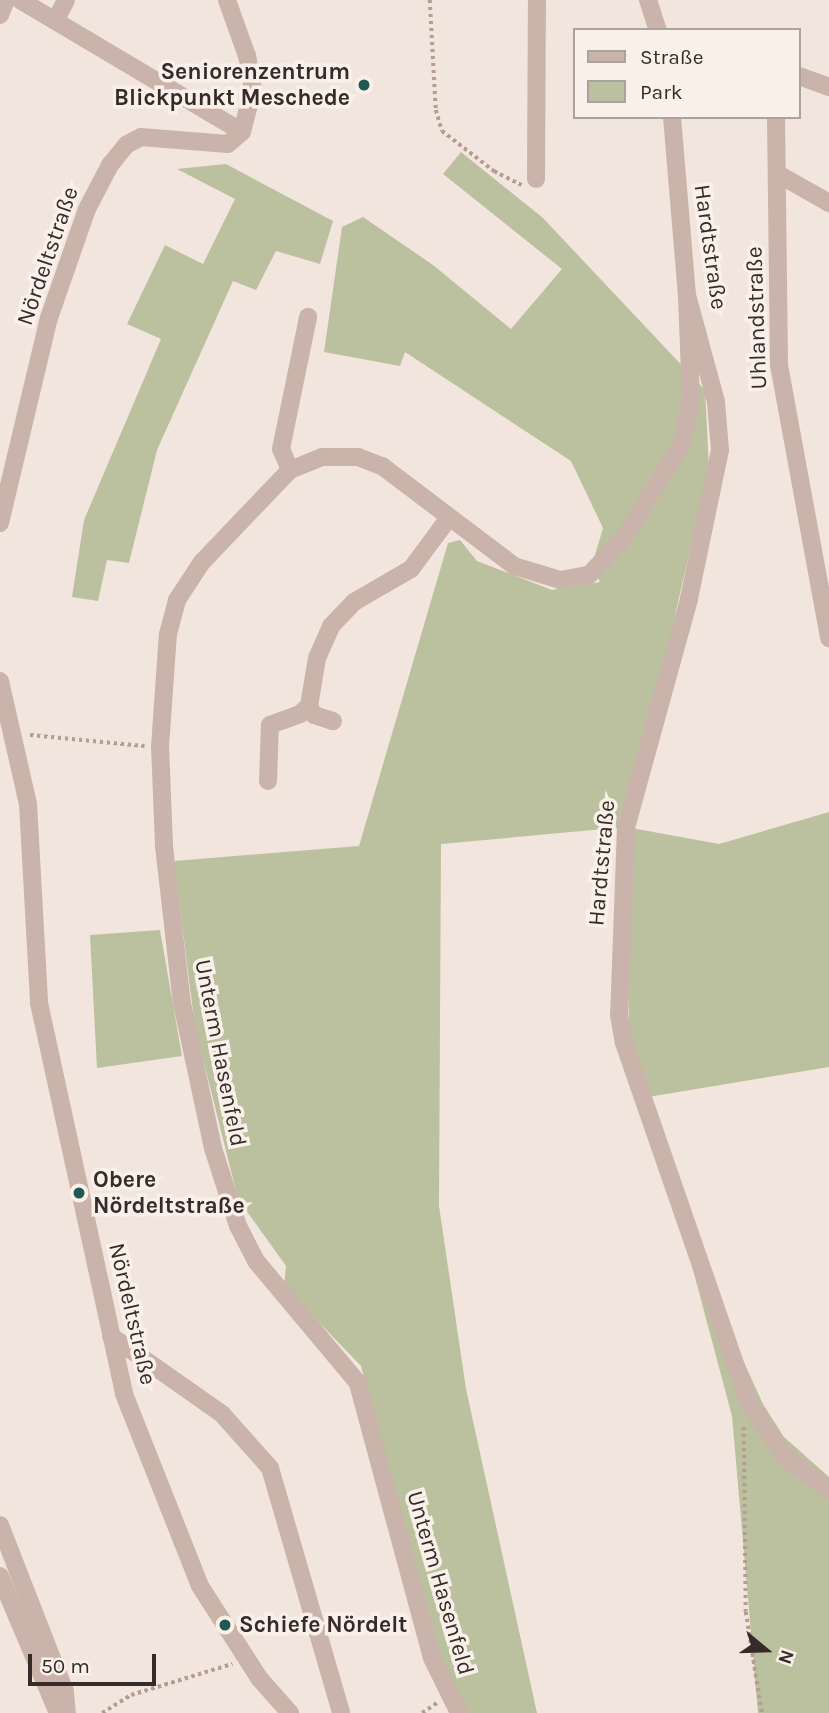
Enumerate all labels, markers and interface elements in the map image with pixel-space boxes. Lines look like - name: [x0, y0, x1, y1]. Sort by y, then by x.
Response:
- legend: [574, 28, 801, 119]
- text: Straße: [640, 45, 703, 69]
- place label: Seniorenzentrum Blickpunkt Meschede: [114, 58, 350, 112]
- marker: Seniorenzentrum Blickpunkt Meschede: [356, 77, 372, 93]
- text: Park: [640, 80, 683, 104]
- street label: Nördeltstraße: [11, 183, 85, 329]
- street label: Hardtstraße: [688, 183, 732, 311]
- street label: Uhlandstraße: [741, 246, 773, 390]
- street label: Hardtstraße: [583, 799, 621, 927]
- street label: Unterm Hasenfeld: [188, 957, 252, 1149]
- place label: Obere Nördeltstraße: [93, 1166, 245, 1220]
- marker: Obere Nördeltstraße: [71, 1185, 87, 1201]
- street label: Nördeltstraße: [102, 1240, 162, 1388]
- street label: Unterm Hasenfeld: [401, 1488, 479, 1678]
- place label: Schiefe Nördelt: [239, 1611, 407, 1639]
- north arrow: [731, 1615, 801, 1685]
- marker: Schiefe Nördelt: [217, 1617, 233, 1633]
- scale bar: [32, 1640, 159, 1684]
- text: N: [773, 1647, 798, 1667]
- text: 50 m: [41, 1654, 90, 1678]

